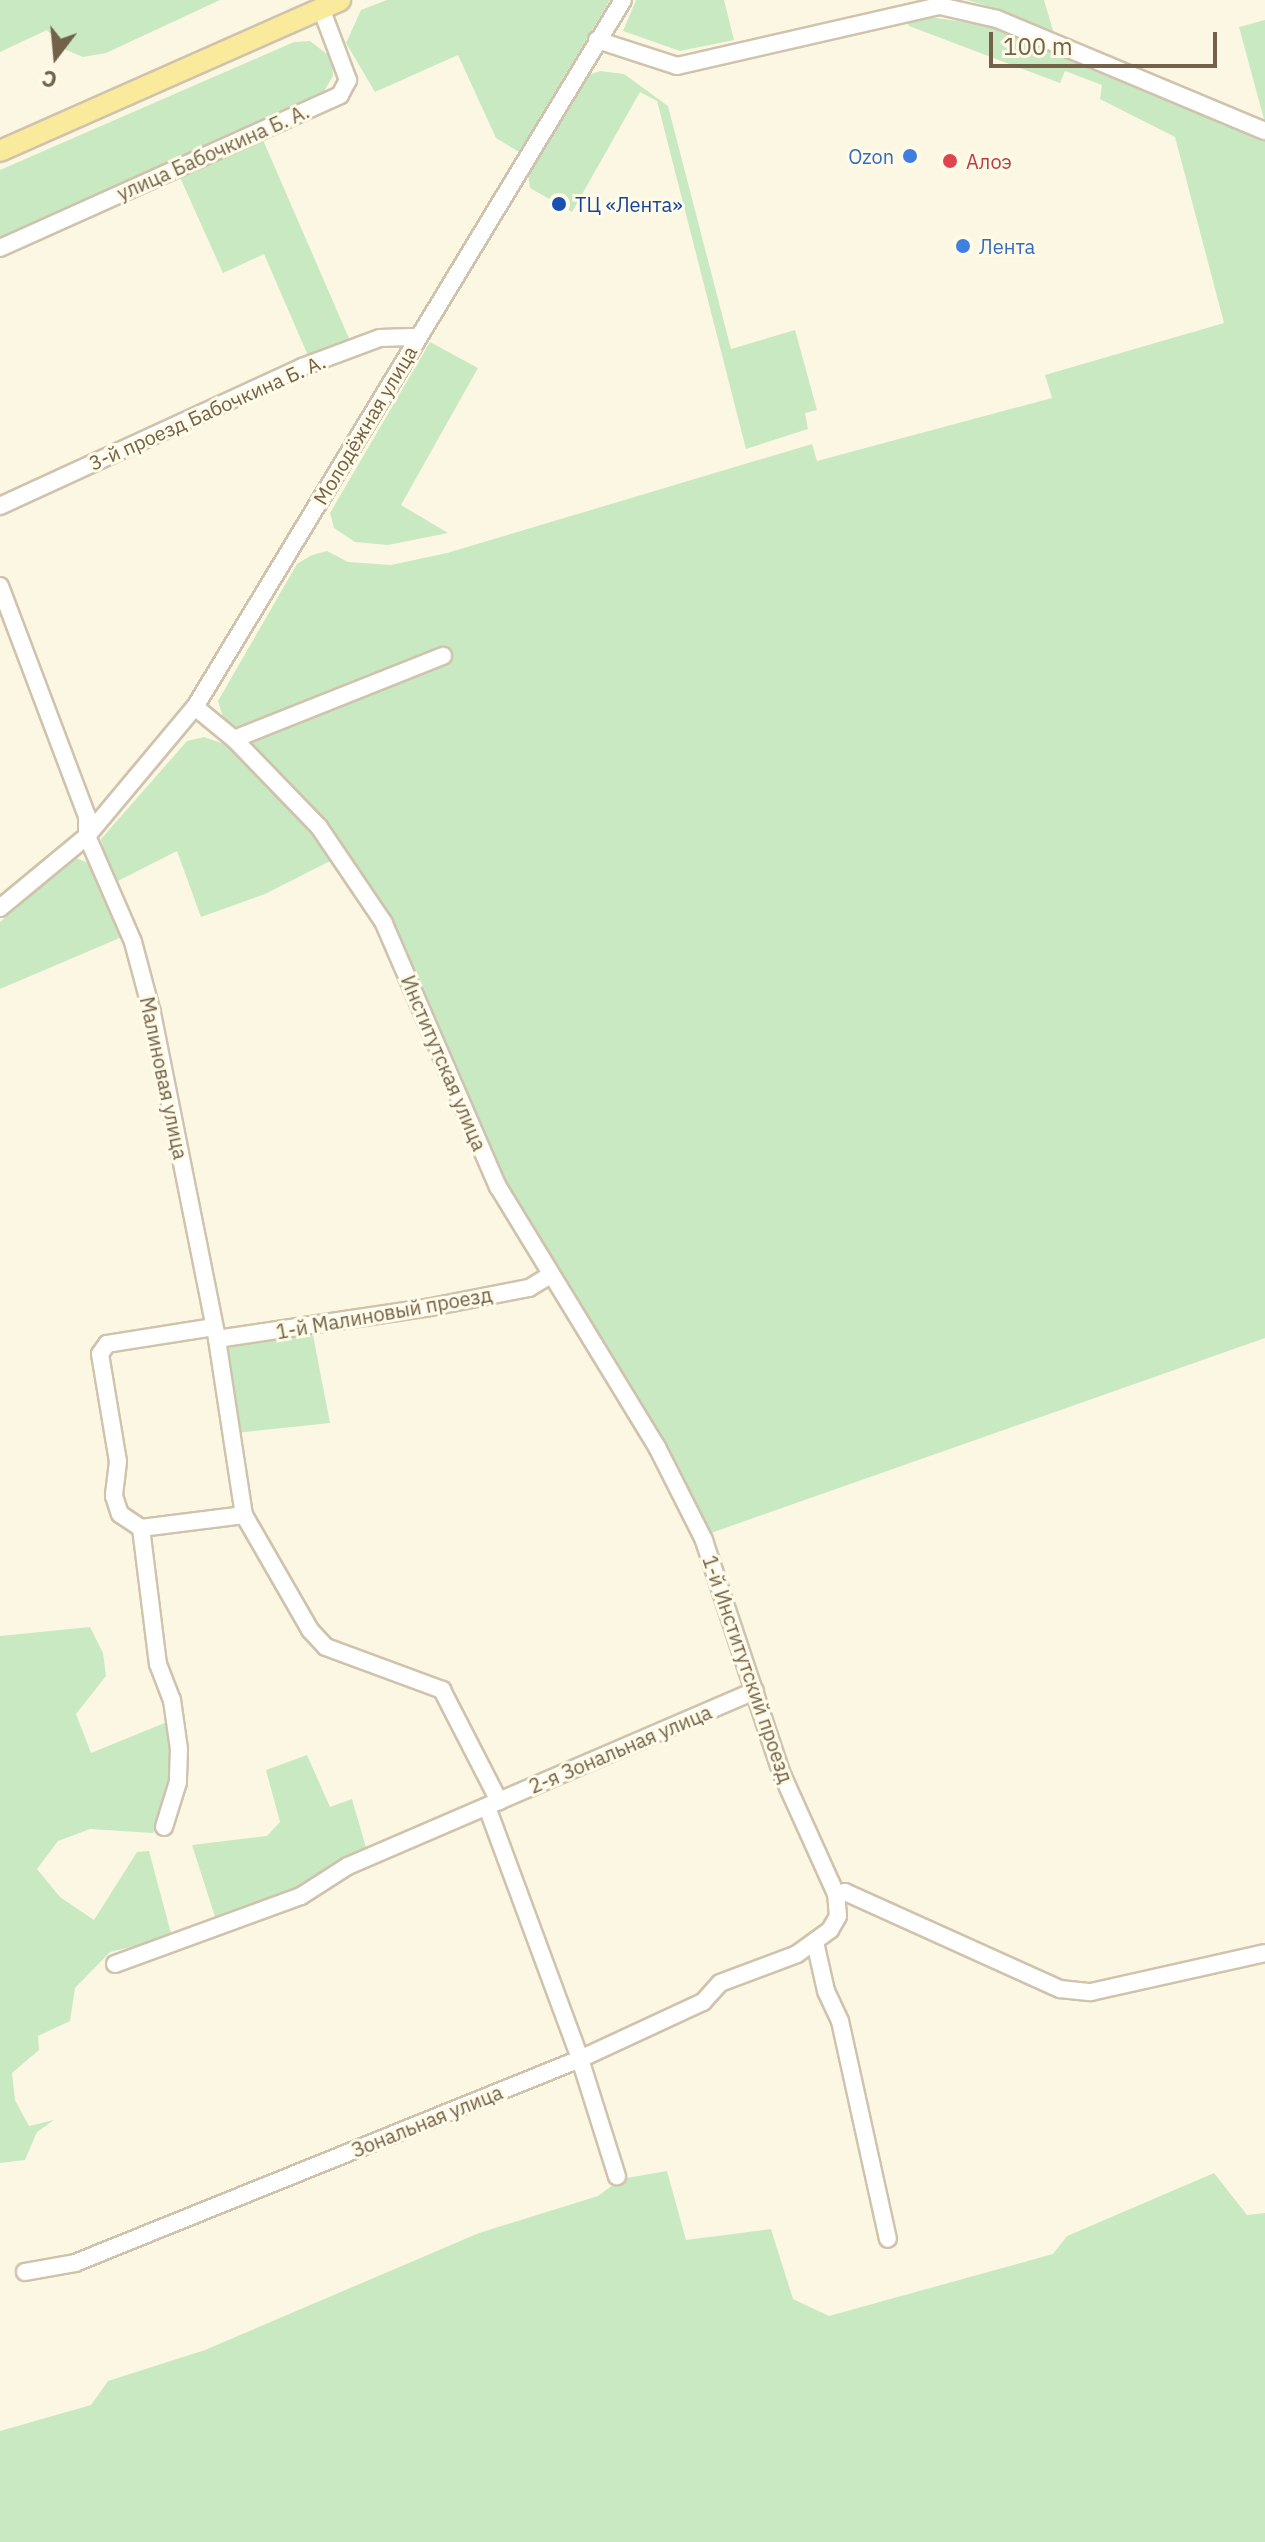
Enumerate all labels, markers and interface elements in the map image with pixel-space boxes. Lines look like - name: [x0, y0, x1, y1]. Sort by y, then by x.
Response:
- north arrow: [16, 16, 96, 96]
- scale bar: [993, 16, 1221, 66]
- text: 100 m: [1003, 30, 1073, 62]
- text: С: [38, 64, 60, 95]
- street label: улица Бабочкина Б. А.: [113, 99, 313, 205]
- place label: Ozon: [848, 144, 894, 168]
- marker: Ozon: [901, 147, 919, 165]
- place label: Алоэ: [966, 149, 1012, 173]
- marker: Алоэ: [941, 152, 959, 170]
- place label: ТЦ «Лента»: [575, 192, 682, 216]
- marker: ТЦ «Лента»: [550, 195, 568, 213]
- place label: Лента: [979, 234, 1035, 258]
- marker: Лента: [954, 237, 972, 255]
- street label: Молодёжная улица: [308, 341, 422, 509]
- street label: 3-й проезд Бабочкина Б. А.: [85, 349, 329, 475]
- street label: Институтская улица: [396, 972, 492, 1154]
- street label: Малиновая улица: [135, 994, 193, 1162]
- street label: 1-й Малиновый проезд: [274, 1282, 494, 1344]
- street label: 1-й Институтский проезд: [698, 1552, 798, 1786]
- street label: 2-я Зональная улица: [525, 1700, 715, 1798]
- street label: Зональная улица: [348, 2080, 506, 2162]

